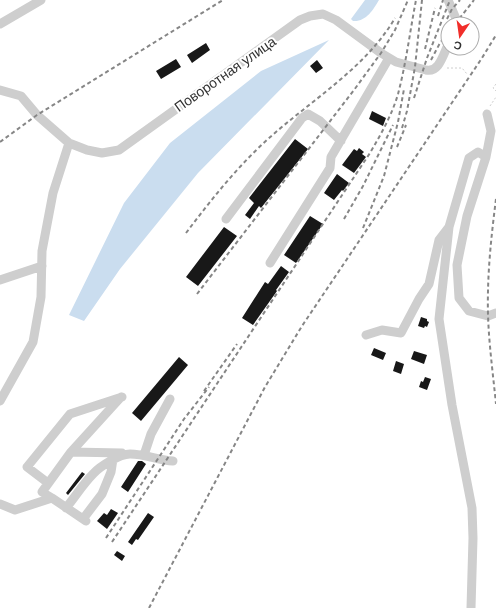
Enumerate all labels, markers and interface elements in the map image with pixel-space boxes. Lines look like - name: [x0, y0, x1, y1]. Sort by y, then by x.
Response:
- north arrow: [440, 16, 480, 56]
- street label: Поворотная улица: [171, 33, 279, 115]
- text: С: [452, 39, 463, 52]

